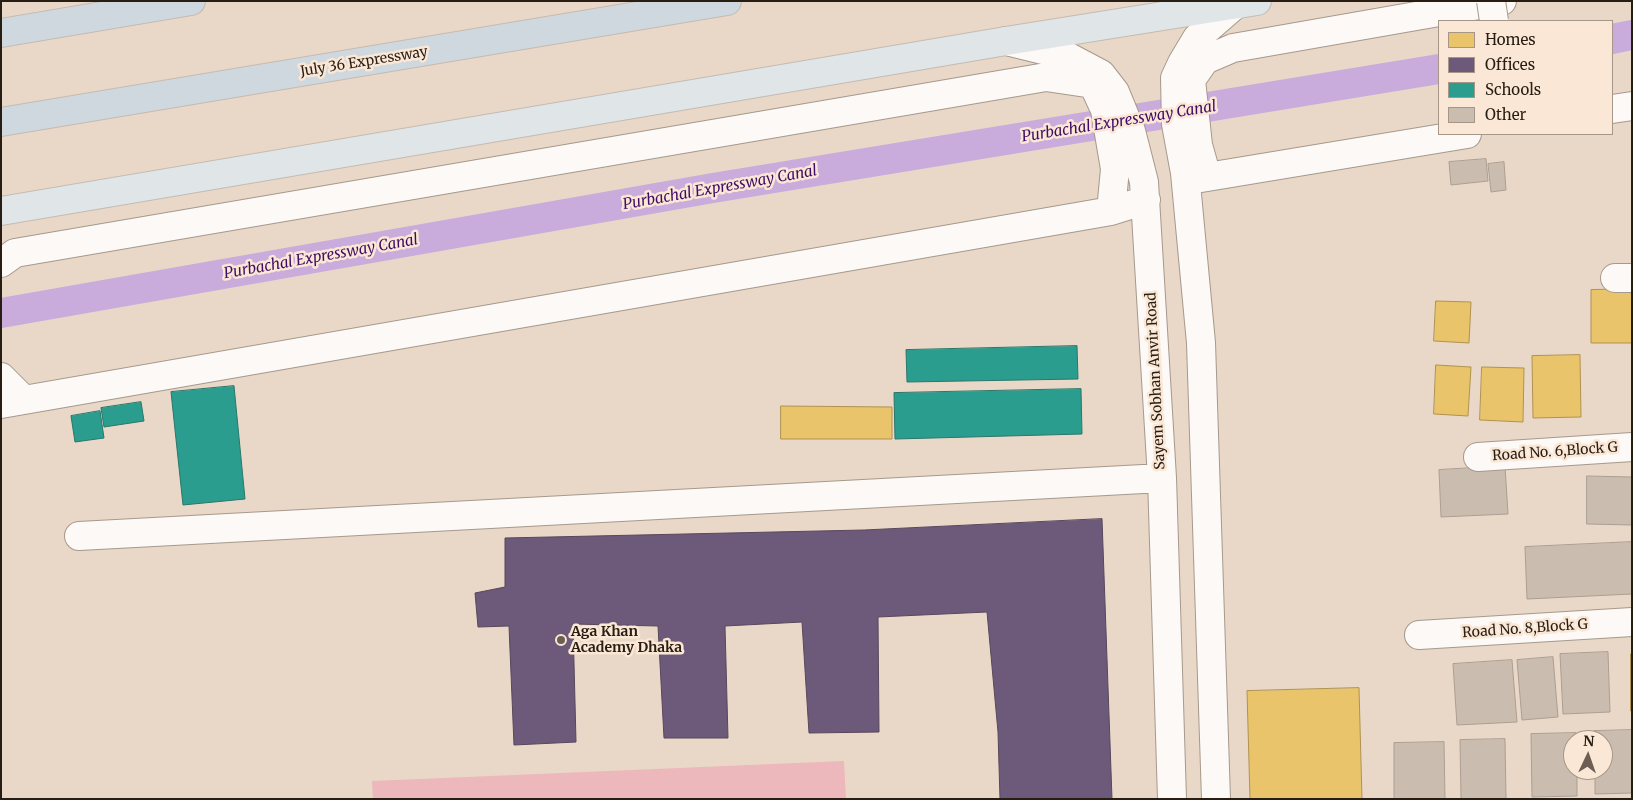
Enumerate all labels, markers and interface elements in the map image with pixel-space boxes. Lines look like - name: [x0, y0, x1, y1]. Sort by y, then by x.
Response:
- legend: [1438, 20, 1613, 135]
- text: Homes: [1485, 30, 1536, 49]
- street label: July 36 Expressway: [299, 44, 429, 80]
- text: Offices: [1485, 55, 1535, 74]
- text: Schools: [1485, 80, 1541, 99]
- water label: Purbachal Expressway Canal: [1020, 98, 1218, 146]
- text: Other: [1485, 105, 1526, 124]
- water label: Purbachal Expressway Canal: [622, 162, 818, 214]
- water label: Purbachal Expressway Canal: [223, 231, 419, 283]
- street label: Sayem Sobhan Anvir Road: [1143, 292, 1169, 470]
- street label: Road No. 6,Block G: [1492, 439, 1618, 465]
- street label: Road No. 8,Block G: [1462, 616, 1588, 642]
- place label: Aga Khan Academy Dhaka: [571, 624, 682, 656]
- marker: Aga Khan Academy Dhaka: [555, 634, 567, 646]
- north arrow: [1563, 730, 1613, 780]
- text: N: [1583, 732, 1595, 750]

